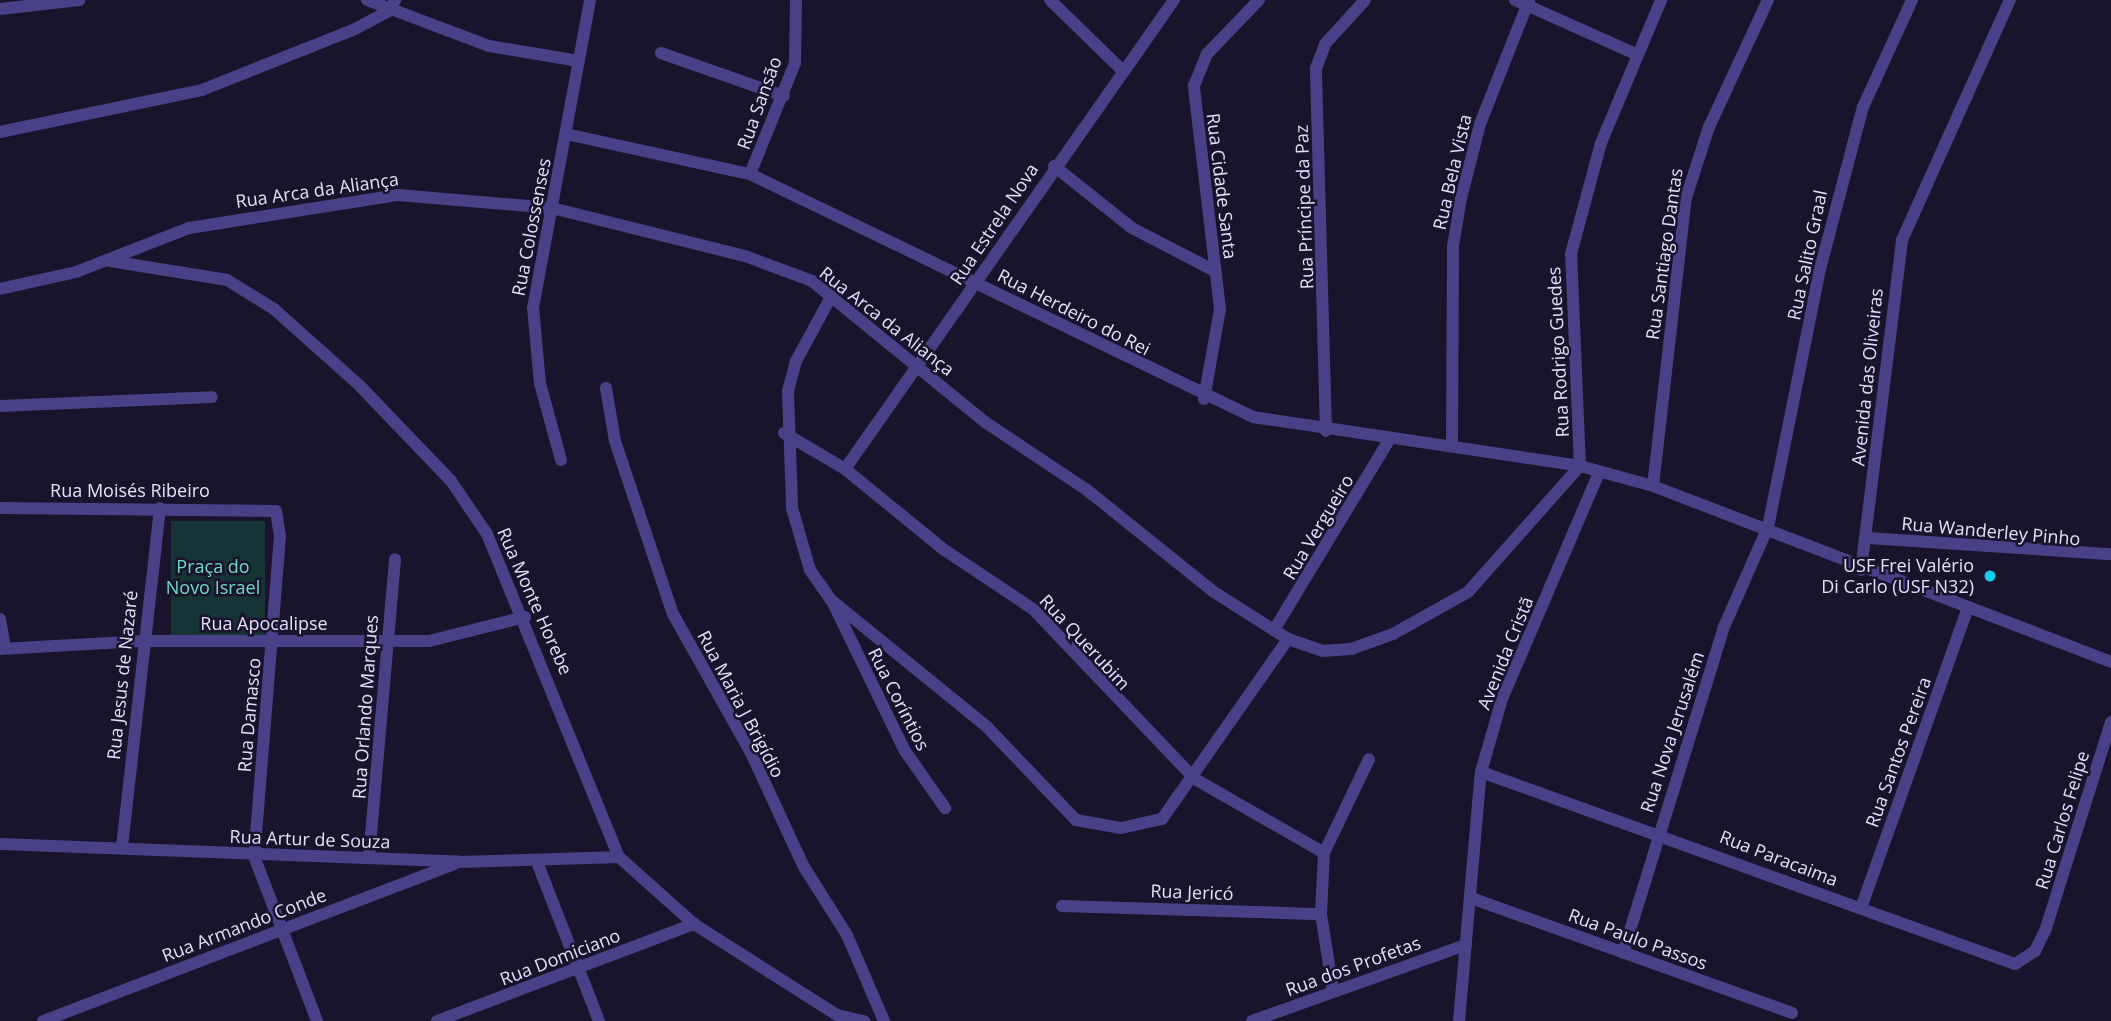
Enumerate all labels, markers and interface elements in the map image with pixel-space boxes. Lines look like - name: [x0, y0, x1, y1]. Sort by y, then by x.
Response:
- street label: Rua Sansão: [732, 54, 786, 152]
- street label: Rua Cidade Santa: [1202, 112, 1242, 260]
- street label: Rua Bela Vista: [1428, 112, 1476, 232]
- street label: Rua Príncipe da Paz: [1290, 124, 1318, 290]
- street label: Rua Colossenses: [507, 156, 555, 298]
- street label: Rua Estrela Nova: [945, 159, 1043, 289]
- street label: Rua Santiago Dantas: [1641, 167, 1687, 341]
- street label: Rua Arca da Aliança: [234, 168, 400, 212]
- street label: Rua Salito Graal: [1783, 188, 1831, 322]
- street label: Rua Arca da Aliança: [815, 262, 959, 380]
- street label: Rua Herdeiro do Rei: [994, 264, 1154, 360]
- street label: Rua Rodrigo Guedes: [1543, 266, 1573, 438]
- street label: Avenida das Oliveiras: [1847, 287, 1887, 467]
- street label: Rua Vergueiro: [1278, 471, 1358, 583]
- street label: Rua Moisés Ribeiro: [50, 479, 210, 501]
- street label: Rua Wanderley Pinho: [1901, 512, 2081, 550]
- street label: Rua Monte Horebe: [493, 524, 577, 678]
- place label: USF Frei Valério Di Carlo (USF N32): [1821, 555, 1974, 598]
- park label: Praça do Novo Israel: [166, 556, 260, 598]
- marker: USF Frei Valério Di Carlo (USF N32): [1980, 566, 2000, 586]
- street label: Rua Jesus de Nazaré: [102, 589, 142, 761]
- street label: Rua Querubim: [1035, 590, 1135, 694]
- street label: Avenida Cristã: [1473, 593, 1537, 713]
- street label: Rua Apocalipse: [200, 612, 328, 634]
- street label: Rua Orlando Marques: [348, 614, 382, 800]
- street label: Rua Maria J Brigídio: [693, 627, 789, 781]
- street label: Rua Coríntios: [864, 644, 934, 754]
- street label: Rua Nova Jerusalém: [1636, 649, 1708, 815]
- street label: Rua Damasco: [233, 657, 265, 773]
- street label: Rua Santos Pereira: [1861, 674, 1935, 830]
- street label: Rua Carlos Felipe: [2031, 748, 2093, 892]
- street label: Rua Artur de Souza: [229, 825, 391, 853]
- street label: Rua Paracaima: [1717, 826, 1841, 890]
- street label: Rua Jericó: [1150, 880, 1234, 904]
- street label: Rua Armando Conde: [159, 884, 329, 966]
- street label: Rua Paulo Passos: [1566, 904, 1710, 974]
- street label: Rua Domiciano: [497, 924, 623, 990]
- street label: Rua dos Profetas: [1283, 932, 1423, 1000]

